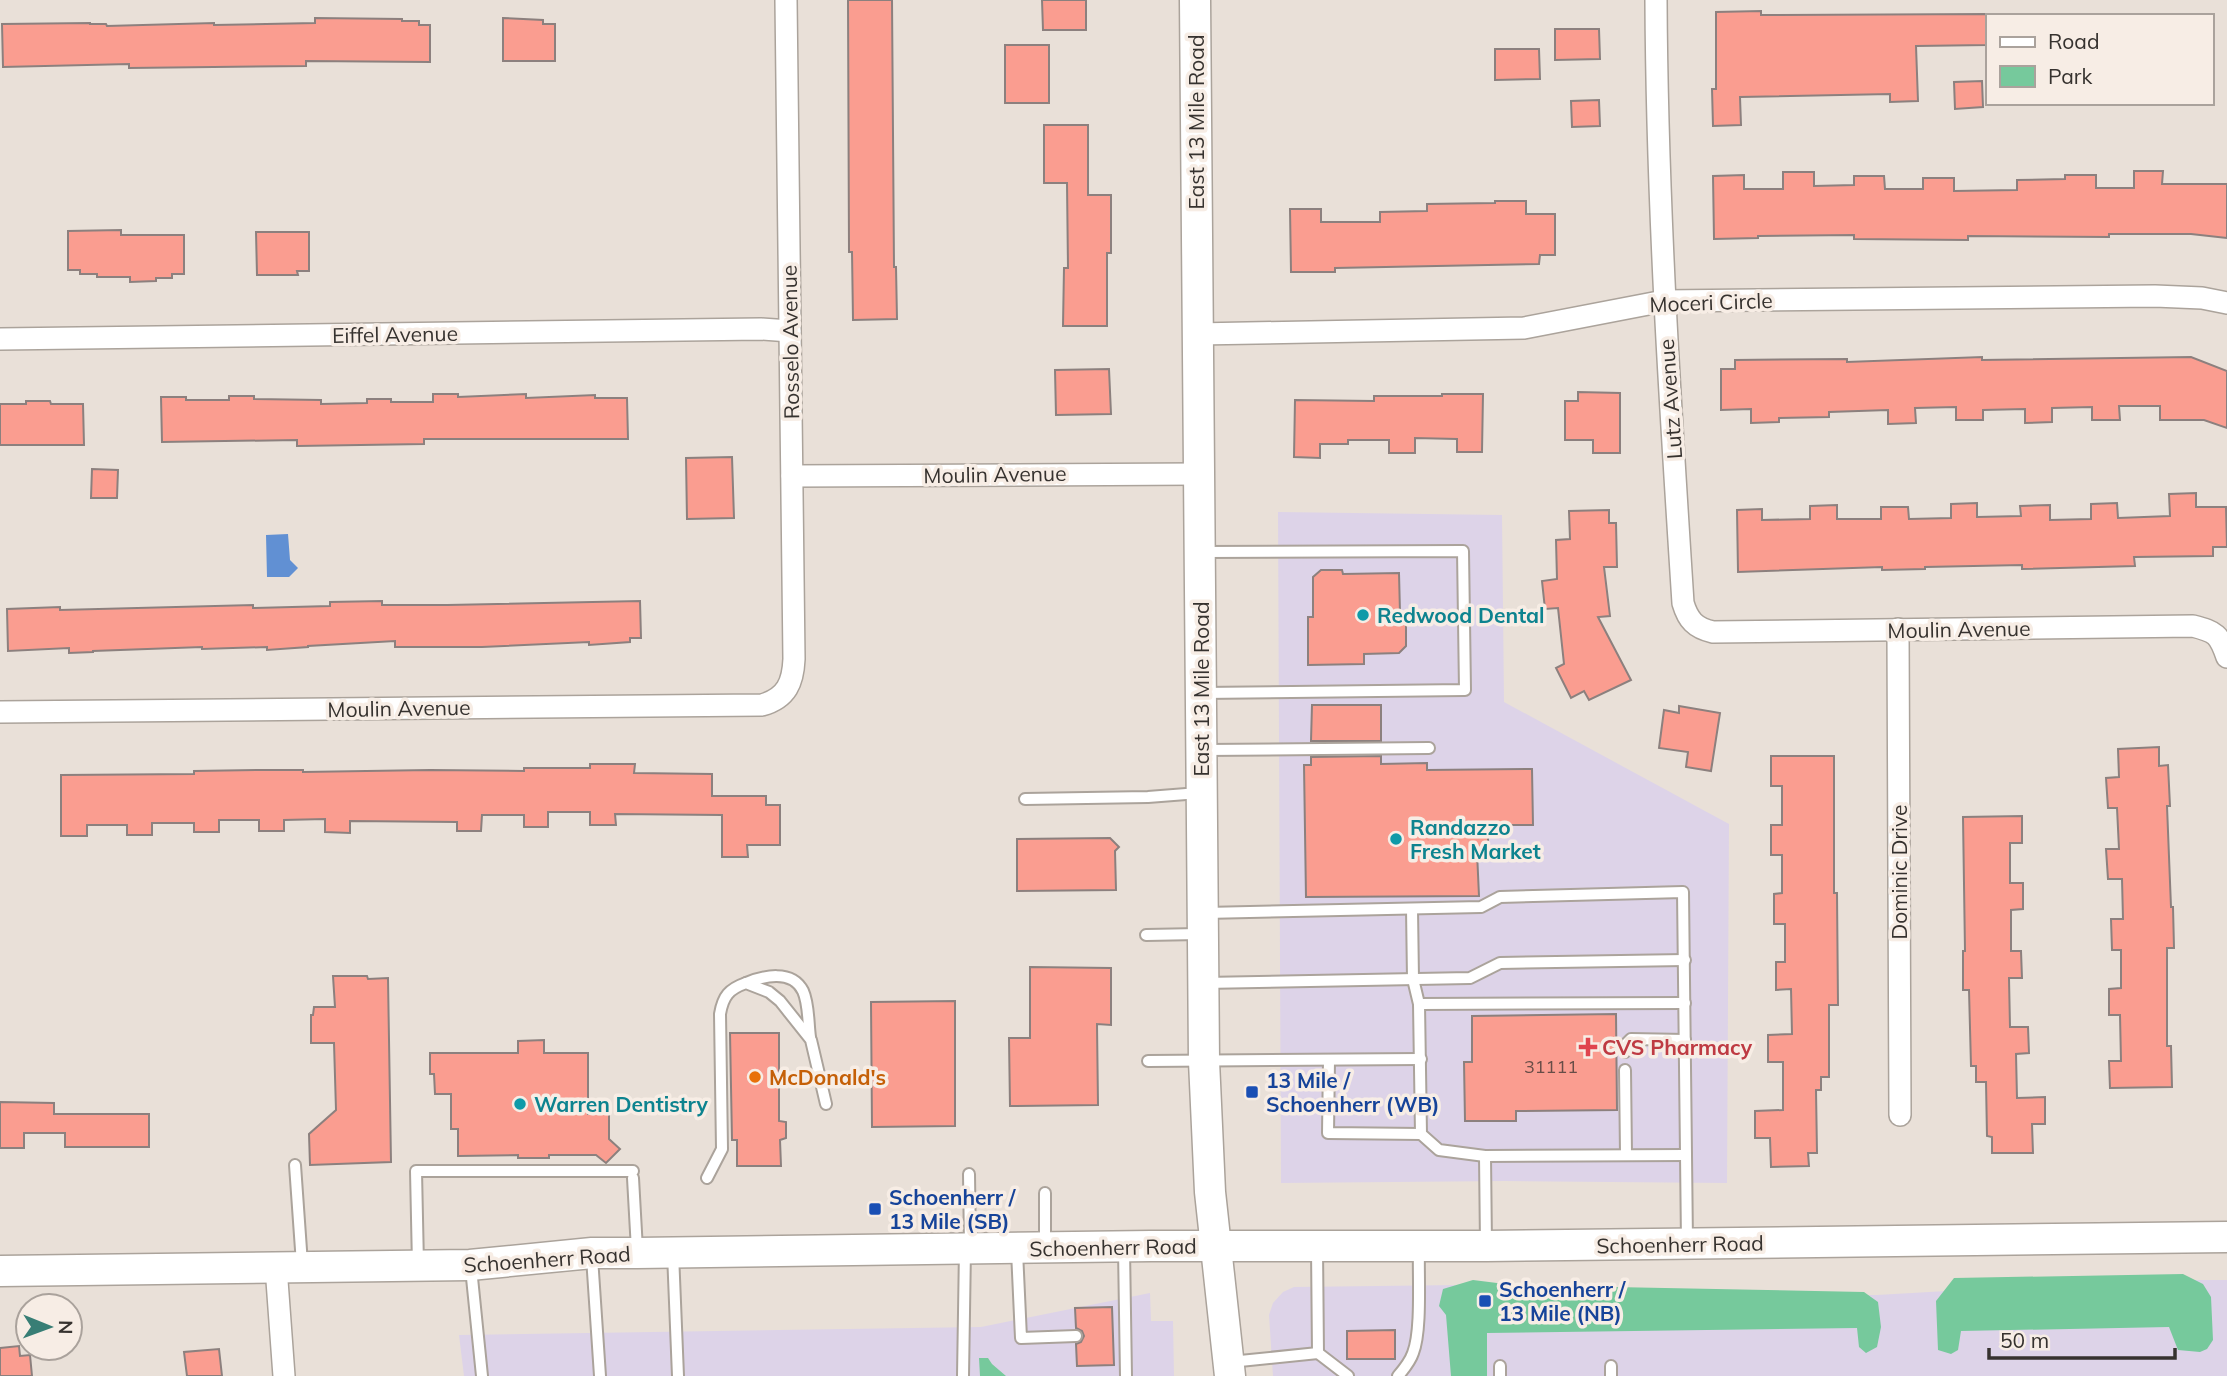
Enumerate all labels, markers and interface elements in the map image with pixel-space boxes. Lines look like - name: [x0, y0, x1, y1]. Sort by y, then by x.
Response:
- legend: [1986, 14, 2213, 105]
- text: Road: [2048, 28, 2099, 54]
- street label: East 13 Mile Road: [1183, 34, 1209, 210]
- text: Park: [2048, 63, 2092, 89]
- street label: Rosselo Avenue: [776, 265, 804, 419]
- street label: Moceri Circle: [1649, 287, 1773, 317]
- street label: Eiffel Avenue: [332, 320, 458, 348]
- street label: Lutz Avenue: [1653, 338, 1687, 460]
- street label: Moulin Avenue: [923, 460, 1067, 488]
- street label: East 13 Mile Road: [1188, 601, 1214, 777]
- place label: Redwood Dental: [1377, 602, 1545, 628]
- marker: Redwood Dental: [1355, 607, 1371, 623]
- street label: Moulin Avenue: [1887, 615, 2031, 643]
- street label: Moulin Avenue: [327, 694, 471, 722]
- street label: Dominic Drive: [1886, 804, 1912, 940]
- place label: Randazzo Fresh Market: [1410, 814, 1541, 864]
- marker: Randazzo Fresh Market: [1388, 831, 1404, 847]
- place label: CVS Pharmacy: [1602, 1034, 1753, 1060]
- marker: CVS Pharmacy: [1580, 1039, 1596, 1055]
- house number: 31111: [1524, 1055, 1578, 1078]
- place label: McDonald's: [769, 1064, 886, 1090]
- place label: 13 Mile / Schoenherr (WB): [1266, 1067, 1439, 1117]
- marker: McDonald's: [747, 1069, 763, 1085]
- marker: 13 Mile / Schoenherr (WB): [1244, 1084, 1260, 1100]
- place label: Warren Dentistry: [534, 1091, 708, 1117]
- marker: Warren Dentistry: [512, 1096, 528, 1112]
- place label: Schoenherr / 13 Mile (SB): [889, 1184, 1017, 1234]
- marker: Schoenherr / 13 Mile (SB): [867, 1201, 883, 1217]
- street label: Schoenherr Road: [1596, 1230, 1764, 1258]
- street label: Schoenherr Road: [1029, 1233, 1197, 1261]
- street label: Schoenherr Road: [463, 1240, 631, 1278]
- place label: Schoenherr / 13 Mile (NB): [1499, 1276, 1627, 1326]
- north arrow: [14, 1292, 84, 1362]
- marker: Schoenherr / 13 Mile (NB): [1477, 1293, 1493, 1309]
- scale bar: [1989, 1316, 2174, 1360]
- text: N: [54, 1320, 78, 1335]
- text: 50 m: [2000, 1327, 2049, 1353]

